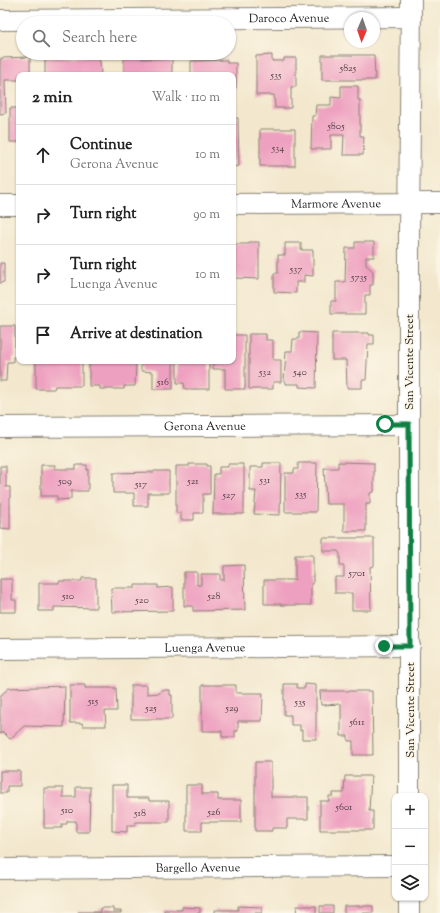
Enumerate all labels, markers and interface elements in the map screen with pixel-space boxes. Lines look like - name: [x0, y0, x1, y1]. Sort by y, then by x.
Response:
- street label: Daroco Avenue: [249, 10, 330, 28]
- north arrow: [344, 12, 380, 48]
- search box: [16, 16, 236, 60]
- icon: search: [30, 27, 52, 49]
- text: Search here: [62, 28, 137, 49]
- house number: 5825: [339, 61, 357, 76]
- house number: 535: [270, 68, 282, 83]
- text: 2 min: [32, 86, 73, 110]
- text: Walk · 110 m: [152, 89, 220, 107]
- house number: 5805: [326, 119, 345, 134]
- text: Continue: [70, 135, 132, 156]
- house number: 534: [271, 141, 284, 156]
- icon: ahead: [32, 144, 54, 166]
- text: 10 m: [195, 146, 220, 164]
- text: Gerona Avenue: [70, 156, 159, 174]
- street label: Marmore Avenue: [291, 195, 382, 214]
- icon: right: [32, 204, 54, 226]
- text: Turn right: [70, 204, 136, 225]
- text: 90 m: [193, 206, 220, 224]
- text: Turn right: [70, 255, 136, 276]
- house number: 537: [289, 262, 302, 277]
- icon: right: [32, 264, 54, 286]
- text: 10 m: [195, 266, 220, 284]
- house number: 5735: [350, 270, 368, 285]
- text: Luenga Avenue: [70, 276, 157, 294]
- street label: San Vicente Street: [401, 314, 419, 410]
- icon: arrive: [32, 324, 54, 346]
- text: Arrive at destination: [70, 324, 203, 345]
- house number: 532: [258, 365, 271, 380]
- house number: 540: [292, 365, 307, 380]
- house number: 516: [156, 375, 169, 390]
- route start: [376, 415, 394, 433]
- street label: Gerona Avenue: [164, 418, 246, 436]
- house number: 531: [259, 473, 271, 488]
- house number: 509: [57, 474, 72, 489]
- house number: 521: [186, 474, 199, 489]
- house number: 517: [134, 477, 147, 492]
- house number: 535: [295, 487, 307, 502]
- house number: 527: [221, 488, 236, 503]
- house number: 5701: [348, 566, 366, 581]
- house number: 510: [61, 589, 74, 604]
- house number: 528: [206, 589, 221, 604]
- house number: 520: [134, 593, 149, 608]
- route end: [375, 637, 393, 655]
- street label: Luenga Avenue: [165, 639, 246, 658]
- street label: San Vicente Street: [402, 662, 420, 758]
- house number: 515: [87, 694, 99, 709]
- house number: 535: [294, 695, 306, 710]
- house number: 525: [144, 701, 157, 716]
- house number: 529: [225, 701, 239, 716]
- house number: 5611: [348, 715, 365, 730]
- map controls: [392, 793, 428, 901]
- button: +: [392, 793, 428, 829]
- house number: 5601: [335, 800, 353, 815]
- house number: 510: [60, 803, 73, 818]
- house number: 526: [206, 805, 221, 820]
- house number: 518: [133, 806, 146, 821]
- button: −: [392, 829, 428, 865]
- street label: Bargello Avenue: [156, 859, 241, 878]
- button: layers: [392, 865, 428, 901]

